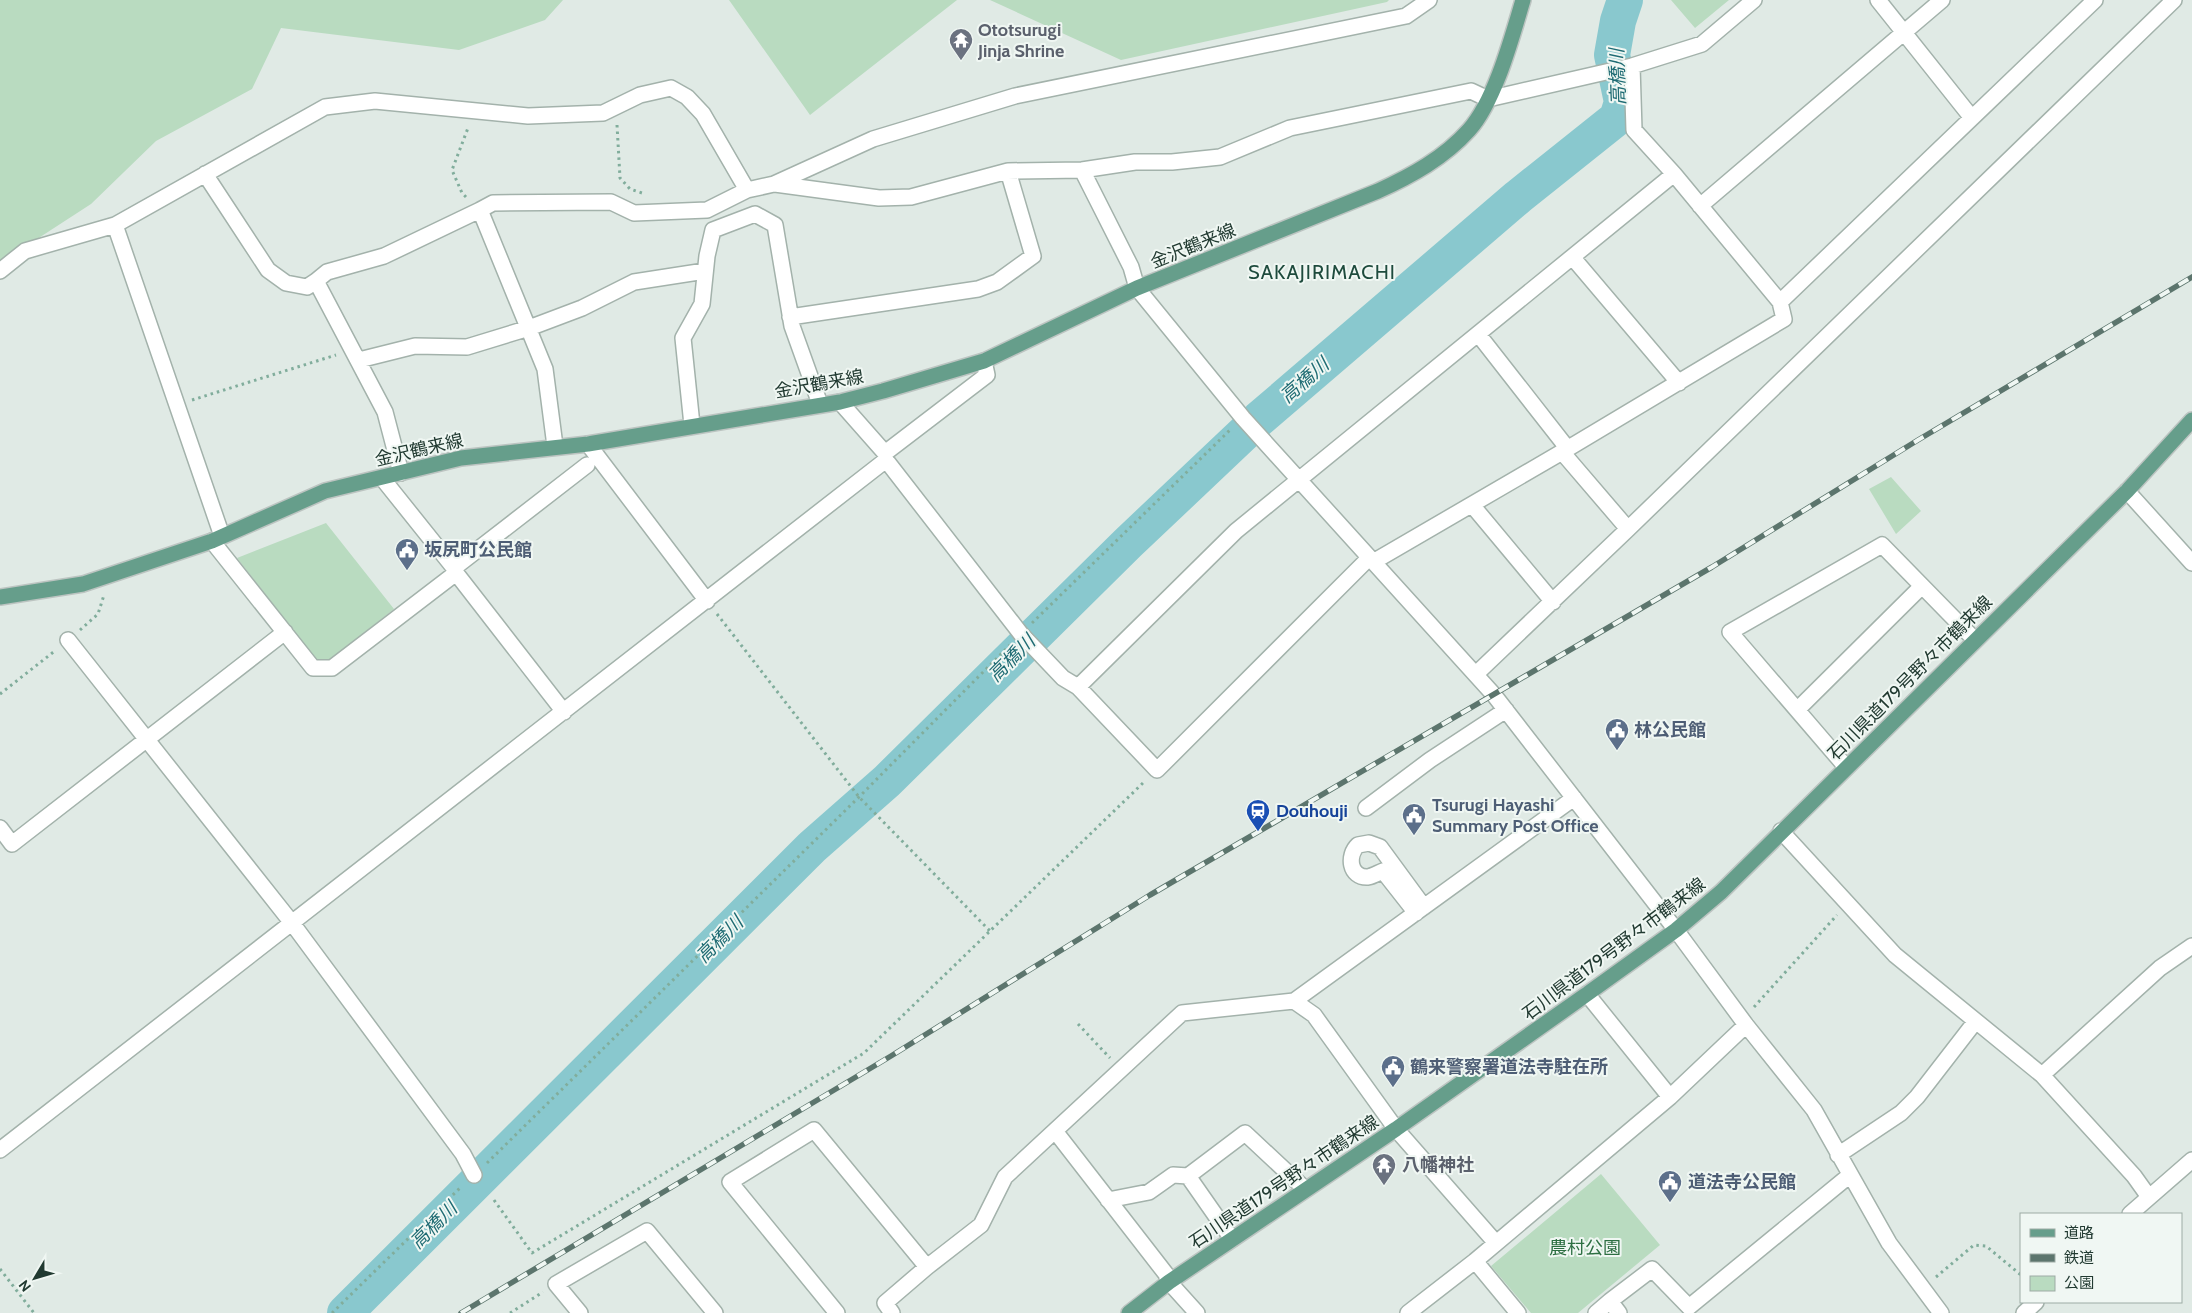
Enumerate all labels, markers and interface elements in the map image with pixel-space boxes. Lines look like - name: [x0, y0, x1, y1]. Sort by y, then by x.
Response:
- place label: Ototsurugi Jinja Shrine: [977, 19, 1064, 62]
- temple icon: Ototsurugi Jinja Shrine: [948, 27, 974, 61]
- water label: 高橋川: [1605, 46, 1630, 106]
- street label: 金沢鶴来線: [1147, 219, 1239, 273]
- district label: SAKAJIRIMACHI: [1248, 260, 1396, 284]
- water label: 高橋川: [1275, 352, 1335, 408]
- street label: 金沢鶴来線: [773, 365, 865, 403]
- street label: 金沢鶴来線: [373, 429, 465, 471]
- public building icon: 坂尻町公民館: [394, 537, 420, 571]
- place label: 坂尻町公民館: [424, 539, 532, 561]
- street label: 石川県道179号野々市鶴来線: [1823, 591, 1997, 765]
- water label: 高橋川: [983, 629, 1041, 687]
- public building icon: 林公民館: [1604, 717, 1630, 751]
- place label: 林公民館: [1634, 719, 1706, 741]
- place label: Tsurugi Hayashi Summary Post Office: [1432, 794, 1599, 837]
- station icon: Douhouji: [1245, 798, 1271, 832]
- place label: Douhouji: [1276, 800, 1348, 822]
- public building icon: Tsurugi Hayashi Summary Post Office: [1401, 802, 1427, 836]
- street label: 石川県道179号野々市鶴来線: [1518, 873, 1710, 1025]
- water label: 高橋川: [691, 910, 749, 968]
- public building icon: 鶴来警察署道法寺駐在所: [1380, 1054, 1406, 1088]
- place label: 鶴来警察署道法寺駐在所: [1410, 1056, 1608, 1078]
- street label: 石川県道179号野々市鶴来線: [1185, 1110, 1383, 1254]
- temple icon: 八幡神社: [1371, 1152, 1397, 1186]
- place label: 八幡神社: [1402, 1154, 1474, 1176]
- public building icon: 道法寺公民館: [1657, 1169, 1683, 1203]
- place label: 道法寺公民館: [1688, 1171, 1796, 1193]
- water label: 高橋川: [405, 1196, 463, 1254]
- legend: [2020, 1213, 2182, 1303]
- text: 道路: [2064, 1224, 2094, 1242]
- park label: 農村公園: [1549, 1237, 1621, 1259]
- text: 鉄道: [2064, 1249, 2094, 1267]
- north arrow: [10, 1253, 60, 1303]
- text: 公園: [2064, 1274, 2094, 1292]
- text: N: [15, 1277, 35, 1295]

